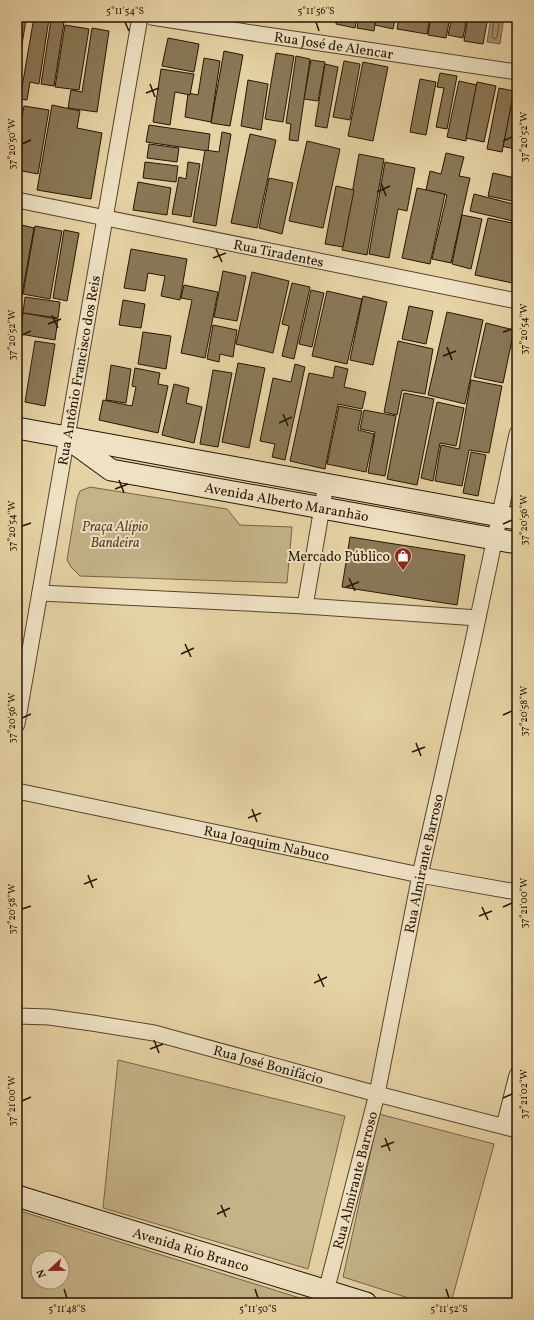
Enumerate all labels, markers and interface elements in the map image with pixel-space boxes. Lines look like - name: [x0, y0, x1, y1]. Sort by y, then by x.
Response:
- text: 5°11'54"S: [106, 4, 144, 18]
- text: 5°11'56"S: [297, 4, 335, 18]
- street label: Rua José de Alencar: [273, 28, 395, 65]
- text: 37°20'52"W: [517, 112, 531, 162]
- text: 37°20'50"W: [5, 118, 19, 170]
- street label: Rua Tiradentes: [232, 236, 325, 273]
- street label: Rua Antônio Francisco dos Reis: [54, 274, 106, 467]
- text: 37°20'54"W: [517, 303, 531, 355]
- text: 37°20'52"W: [5, 310, 19, 360]
- street label: Avenida Alberto Maranhão: [203, 479, 370, 527]
- text: 37°20'56"W: [517, 495, 531, 545]
- text: 37°20'54"W: [5, 500, 19, 552]
- park label: Praça Alípio Bandeira: [82, 518, 149, 553]
- shop icon: Mercado Público: [393, 546, 413, 571]
- place label: Mercado Público: [288, 548, 390, 567]
- text: 37°20'58"W: [517, 686, 531, 736]
- text: 37°20'56"W: [5, 693, 19, 743]
- street label: Rua Almirante Barroso: [401, 792, 449, 935]
- street label: Rua Joaquim Nabuco: [202, 822, 331, 867]
- text: 37°21'00"W: [517, 878, 531, 928]
- text: 37°20'58"W: [5, 884, 19, 934]
- street label: Rua José Bonifácio: [211, 1042, 325, 1090]
- text: 37°21'02"W: [517, 1069, 531, 1119]
- text: 37°21'00"W: [5, 1076, 19, 1126]
- street label: Rua Almirante Barroso: [329, 1109, 383, 1251]
- street label: Avenida Rio Branco: [130, 1224, 251, 1278]
- north arrow: [30, 1250, 70, 1290]
- text: N: [34, 1267, 51, 1280]
- text: 5°11'48"S: [48, 1302, 86, 1316]
- text: 5°11'50"S: [239, 1302, 277, 1316]
- text: 5°11'52"S: [430, 1302, 468, 1316]

